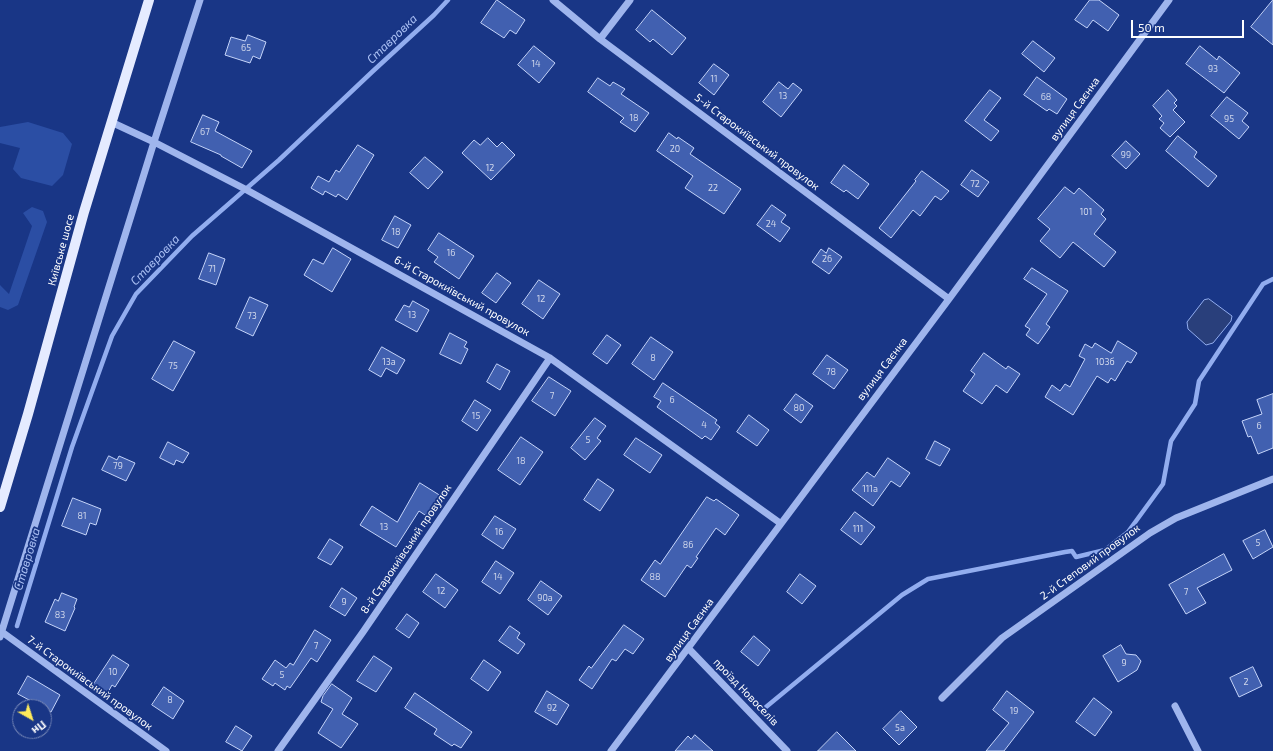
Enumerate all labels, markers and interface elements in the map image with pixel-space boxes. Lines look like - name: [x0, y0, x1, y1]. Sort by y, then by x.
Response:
- water label: Ставровка: [364, 11, 420, 67]
- scale bar: [1133, 12, 1246, 38]
- text: 50 m: [1138, 20, 1165, 34]
- house number: 65: [241, 43, 251, 53]
- house number: 14: [531, 59, 541, 69]
- house number: 93: [1208, 64, 1218, 74]
- house number: 11: [710, 74, 718, 84]
- street label: вулиця Саєнка: [1048, 75, 1102, 143]
- street label: 5-й Старокиївський провулок: [692, 91, 822, 193]
- house number: 13: [779, 91, 787, 101]
- house number: 68: [1041, 92, 1051, 102]
- house number: 18: [629, 113, 639, 123]
- house number: 95: [1224, 114, 1234, 124]
- house number: 67: [200, 127, 210, 137]
- house number: 20: [670, 144, 680, 154]
- house number: 99: [1121, 150, 1131, 160]
- house number: 12: [486, 163, 494, 173]
- house number: 72: [970, 179, 980, 189]
- house number: 22: [708, 183, 718, 193]
- house number: 101: [1080, 207, 1092, 217]
- street label: Київське шосе: [45, 213, 77, 287]
- house number: 24: [766, 219, 776, 229]
- house number: 18: [391, 227, 401, 237]
- water label: Ставровка: [127, 232, 183, 288]
- house number: 16: [447, 248, 455, 258]
- street label: 6-й Старокиївський провулок: [392, 253, 532, 339]
- house number: 26: [822, 254, 832, 264]
- house number: 71: [208, 264, 216, 274]
- house number: 12: [537, 294, 545, 304]
- house number: 13: [408, 310, 416, 320]
- house number: 73: [247, 311, 257, 321]
- street label: вулиця Саєнка: [854, 335, 910, 403]
- house number: 8: [650, 353, 656, 363]
- house number: 13а: [382, 357, 396, 367]
- house number: 103б: [1095, 357, 1115, 367]
- house number: 75: [168, 361, 178, 371]
- house number: 78: [826, 367, 836, 377]
- house number: 7: [550, 391, 554, 401]
- house number: 6: [669, 395, 675, 405]
- house number: 80: [794, 403, 804, 413]
- house number: 15: [472, 411, 480, 421]
- house number: 4: [701, 420, 707, 430]
- house number: 6: [1256, 421, 1262, 431]
- house number: 5: [586, 435, 590, 445]
- house number: 18: [516, 456, 526, 466]
- house number: 79: [113, 461, 123, 471]
- street label: 8-й Старокиївський провулок: [358, 482, 454, 616]
- house number: 111а: [862, 484, 878, 494]
- house number: 81: [77, 511, 87, 521]
- street label: 2-й Степовий провулок: [1037, 521, 1143, 603]
- house number: 13: [380, 522, 388, 532]
- house number: 111: [853, 524, 863, 534]
- water label: Ставровка: [11, 526, 43, 592]
- house number: 16: [495, 527, 503, 537]
- house number: 5: [1256, 538, 1260, 548]
- house number: 86: [683, 540, 693, 550]
- house number: 14: [493, 572, 503, 582]
- house number: 88: [650, 572, 660, 582]
- house number: 12: [437, 586, 445, 596]
- house number: 7: [1184, 587, 1188, 597]
- house number: 90а: [537, 593, 553, 603]
- street label: вулиця Саєнка: [662, 596, 716, 664]
- house number: 9: [341, 597, 347, 607]
- house number: 83: [55, 610, 65, 620]
- street label: 7-й Старокиївський провулок: [25, 633, 155, 733]
- house number: 7: [314, 641, 318, 651]
- street label: проїзд Новоселів: [711, 656, 781, 728]
- house number: 9: [1121, 658, 1127, 668]
- house number: 10: [108, 667, 118, 677]
- house number: 5: [280, 670, 284, 680]
- house number: 2: [1243, 677, 1249, 687]
- house number: 8: [167, 695, 173, 705]
- north arrow: [12, 699, 52, 739]
- house number: 92: [547, 703, 557, 713]
- house number: 19: [1010, 706, 1018, 716]
- text: Пн: [30, 718, 49, 737]
- house number: 5а: [895, 723, 905, 733]

